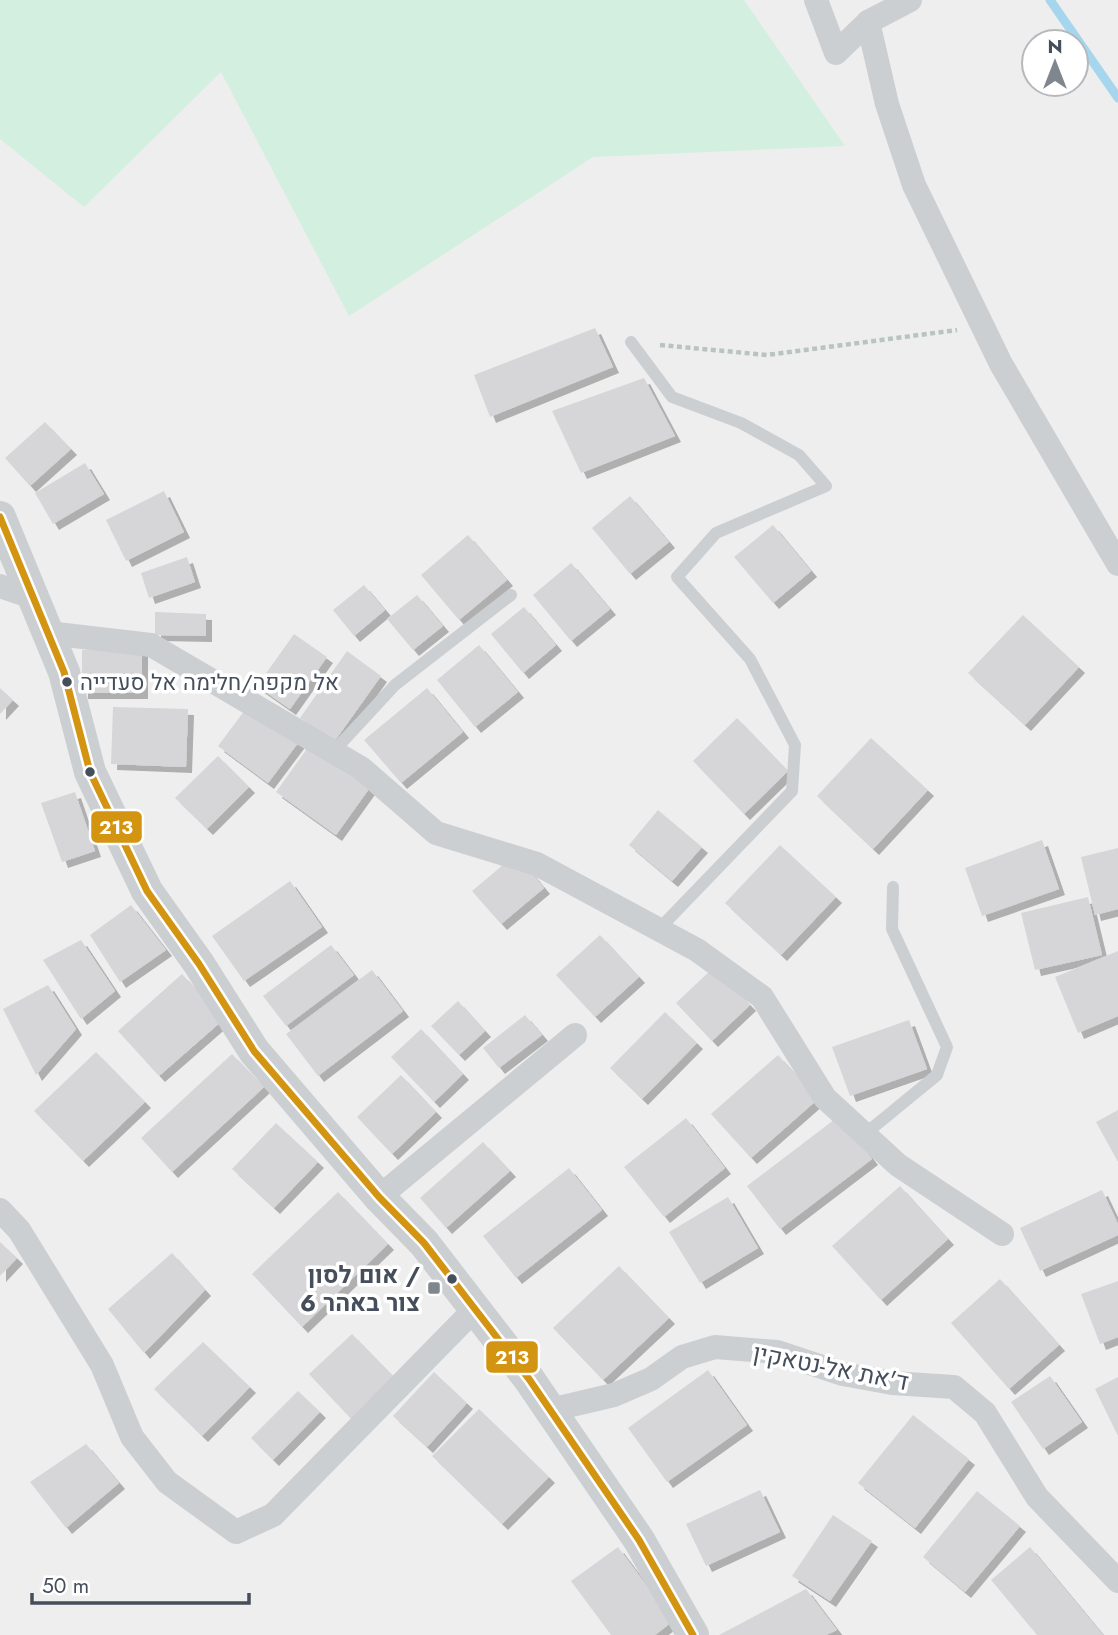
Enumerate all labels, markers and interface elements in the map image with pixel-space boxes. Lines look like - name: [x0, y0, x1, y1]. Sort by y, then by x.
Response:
- north arrow: [1020, 28, 1090, 98]
- text: N: [1047, 33, 1063, 60]
- place label: אל מקפה/חלימה אל סעדייה: [80, 666, 339, 698]
- marker: אל מקפה/חלימה אל סעדייה: [60, 675, 74, 689]
- unlabelled marker: [83, 765, 97, 779]
- line badge: 213: [90, 810, 143, 844]
- text: 213: [99, 814, 133, 841]
- place label: אום לסון / צור באהר 6: [300, 1257, 420, 1320]
- unlabelled marker: [445, 1272, 459, 1286]
- marker: אום לסון / צור באהר 6: [426, 1280, 442, 1296]
- street label: ד'את אל-נטאקין: [750, 1335, 912, 1399]
- line badge: 213: [485, 1340, 539, 1374]
- text: 213: [495, 1344, 529, 1371]
- scale bar: [32, 1562, 248, 1606]
- text: 50 m: [42, 1571, 89, 1601]

